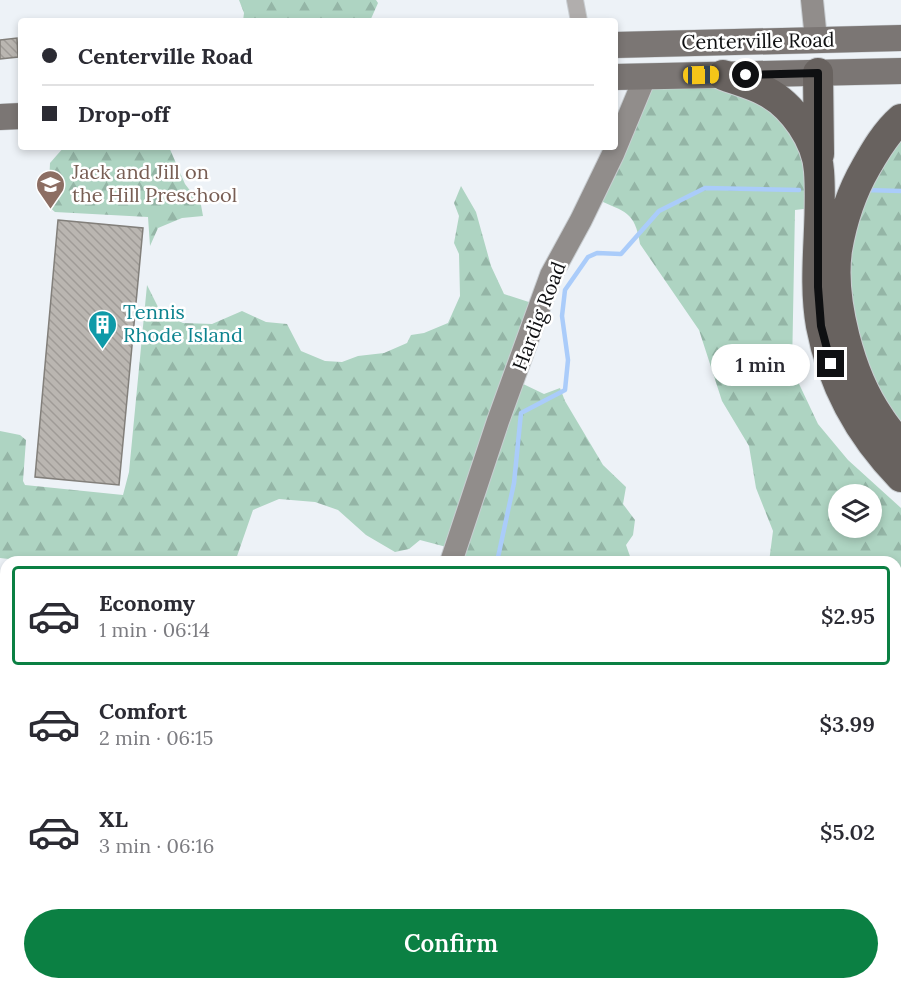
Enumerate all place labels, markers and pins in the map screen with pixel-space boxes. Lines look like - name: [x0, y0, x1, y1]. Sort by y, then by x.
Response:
- place label: Jack and Jill on the Hill Preschool: [71, 159, 237, 207]
- school or university icon: Jack and Jill on the Hill Preschool: [35, 168, 67, 210]
- place label: Tennis Rhode Island: [123, 299, 243, 347]
- building icon: Tennis Rhode Island: [86, 308, 118, 350]

